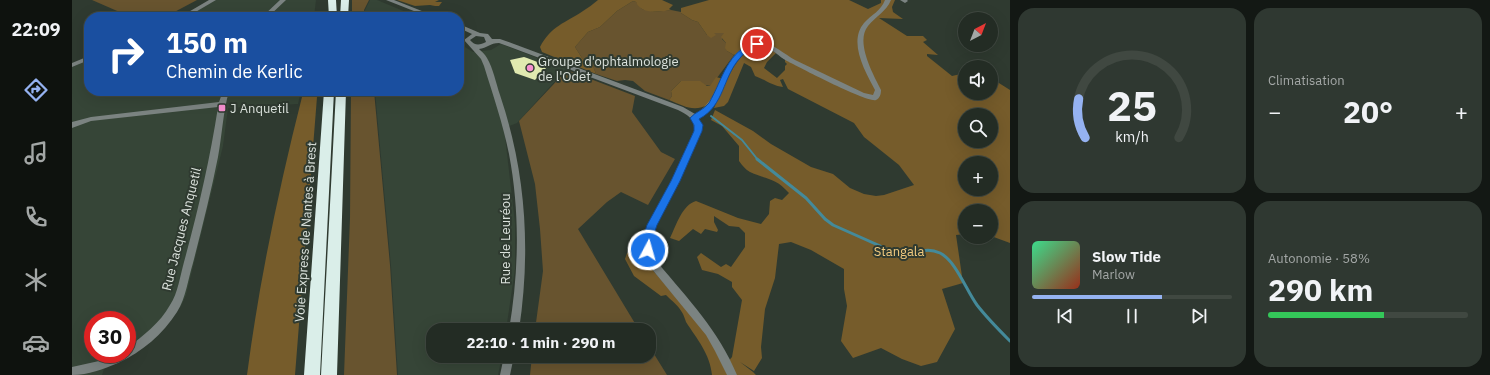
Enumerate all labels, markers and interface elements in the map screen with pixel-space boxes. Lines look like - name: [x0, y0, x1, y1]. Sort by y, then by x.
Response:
- north arrow: [958, 12, 998, 52]
- map controls: [958, 12, 998, 244]
- text: 22:09: [11, 18, 61, 41]
- text: 150 m: [166, 24, 248, 61]
- pin: [740, 27, 774, 61]
- icon: right: [100, 28, 152, 80]
- icon: arrive: [746, 33, 768, 55]
- place label: Groupe d'ophtalmologie de l'Odet: [538, 53, 679, 85]
- text: Chemin de Kerlic: [166, 60, 302, 83]
- button: sound: [958, 60, 998, 100]
- marker: Groupe d'ophtalmologie de l'Odet: [525, 63, 535, 73]
- text: Climatisation: [1268, 72, 1345, 89]
- icon: directions: [22, 76, 50, 104]
- text: 25: [1107, 78, 1157, 132]
- text: 20°: [1343, 92, 1393, 131]
- text: −: [1268, 97, 1281, 126]
- text: +: [1455, 97, 1468, 126]
- place label: J Anquetil: [230, 100, 289, 117]
- marker: J Anquetil: [217, 103, 227, 113]
- button: search: [958, 108, 998, 148]
- text: km/h: [1115, 127, 1149, 146]
- icon: music: [22, 139, 50, 167]
- street label: Voie Express de Nantes à Brest: [291, 141, 320, 323]
- button: +: [958, 156, 998, 196]
- street label: Rue Jacques Anquetil: [158, 165, 205, 293]
- street label: Rue de Leuréou: [497, 193, 514, 285]
- icon: phone: [22, 203, 50, 231]
- button: −: [958, 204, 998, 244]
- position arrow: [627, 229, 669, 271]
- park label: Stangala: [874, 243, 924, 260]
- text: Slow Tide: [1092, 247, 1161, 266]
- text: Autonomie · 58%: [1268, 250, 1370, 267]
- icon: climate: [22, 266, 50, 294]
- text: Marlow: [1092, 266, 1135, 283]
- text: 290 km: [1268, 270, 1373, 309]
- icon: previous: [1054, 305, 1076, 327]
- icon: pause: [1121, 305, 1143, 327]
- icon: next: [1188, 305, 1210, 327]
- speed limit sign: 30: [84, 311, 136, 363]
- icon: car: [22, 329, 50, 357]
- text: 22:10 · 1 min · 290 m: [467, 333, 615, 352]

